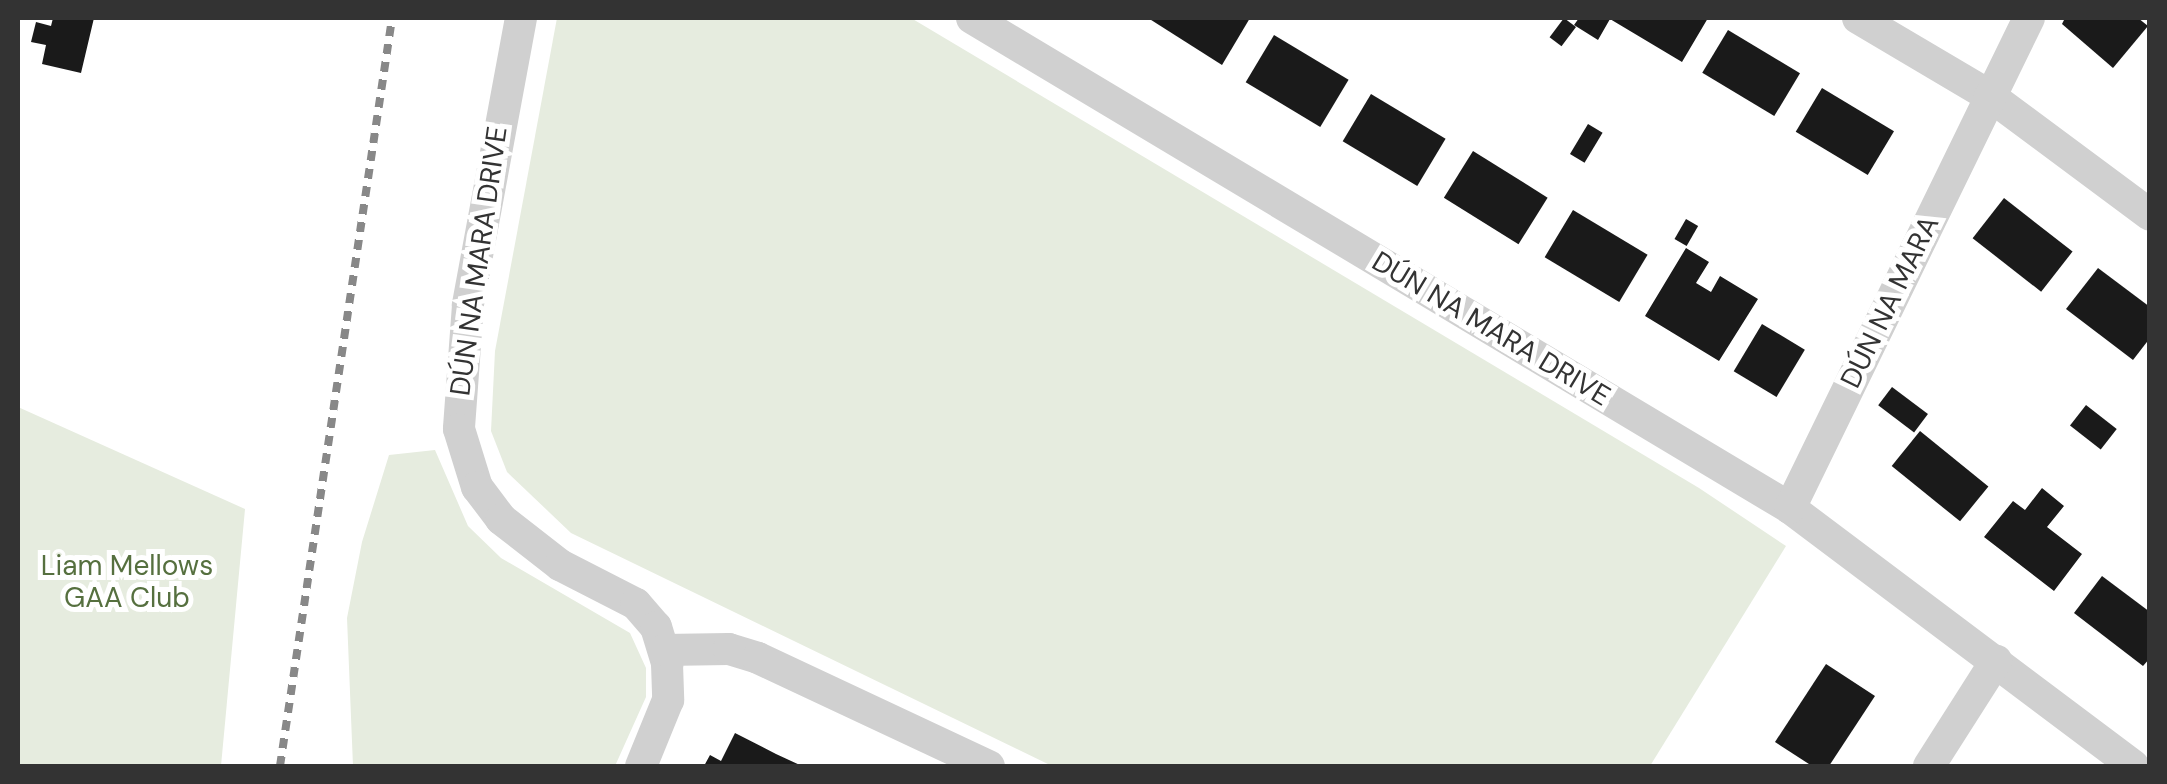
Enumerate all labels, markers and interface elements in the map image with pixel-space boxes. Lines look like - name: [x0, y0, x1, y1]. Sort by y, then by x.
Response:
- street label: DÚN NA MARA DRIVE: [443, 124, 515, 398]
- street label: DÚN NA MARA: [1834, 211, 1946, 393]
- street label: DÚN NA MARA DRIVE: [1366, 245, 1616, 413]
- park label: Liam Mellows GAA Club: [41, 549, 213, 615]

